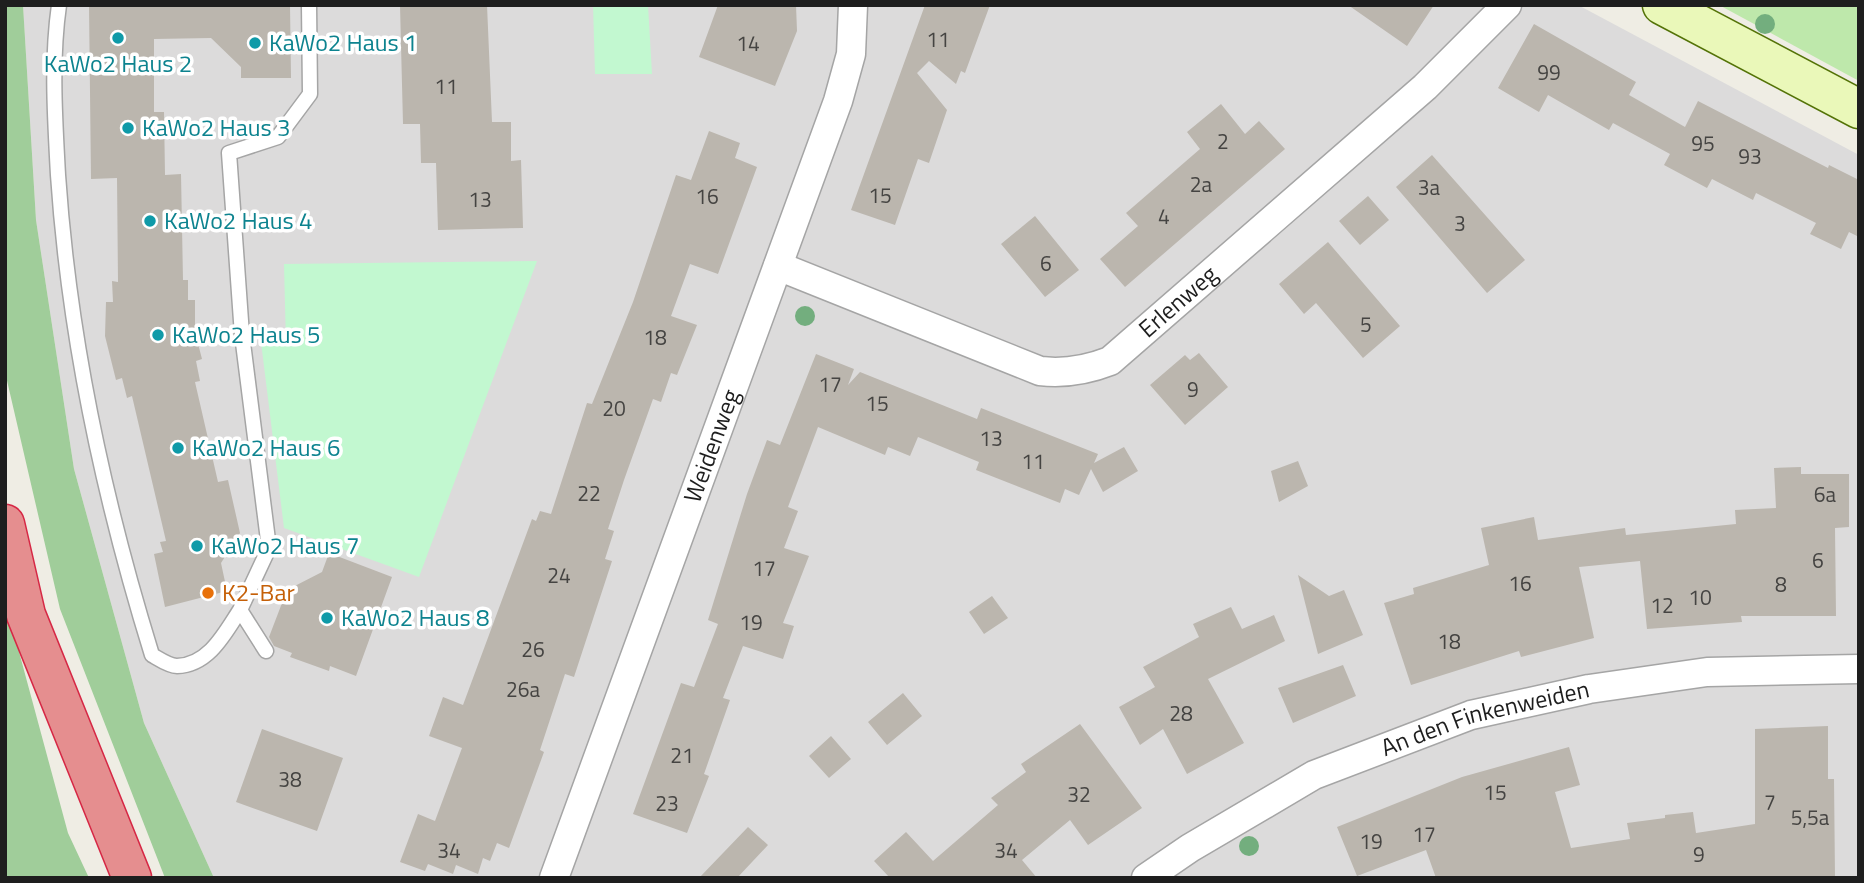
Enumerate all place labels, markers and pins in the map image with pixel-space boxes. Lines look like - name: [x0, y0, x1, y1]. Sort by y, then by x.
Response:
- place label: KaWo2 Haus 1: [269, 24, 417, 60]
- marker: KaWo2 Haus 2: [110, 30, 126, 46]
- marker: KaWo2 Haus 1: [247, 35, 263, 51]
- place label: KaWo2 Haus 2: [44, 45, 192, 81]
- place label: KaWo2 Haus 3: [142, 109, 290, 145]
- marker: KaWo2 Haus 3: [120, 120, 136, 136]
- place label: KaWo2 Haus 4: [164, 202, 312, 238]
- marker: KaWo2 Haus 4: [142, 213, 158, 229]
- place label: KaWo2 Haus 5: [172, 316, 320, 352]
- marker: KaWo2 Haus 5: [150, 327, 166, 343]
- place label: KaWo2 Haus 6: [192, 429, 340, 465]
- marker: KaWo2 Haus 6: [170, 440, 186, 456]
- place label: KaWo2 Haus 7: [211, 527, 359, 563]
- marker: KaWo2 Haus 7: [189, 538, 205, 554]
- place label: K2-Bar: [222, 574, 295, 610]
- marker: K2-Bar: [200, 585, 216, 601]
- place label: KaWo2 Haus 8: [341, 599, 489, 635]
- marker: KaWo2 Haus 8: [319, 610, 335, 626]

